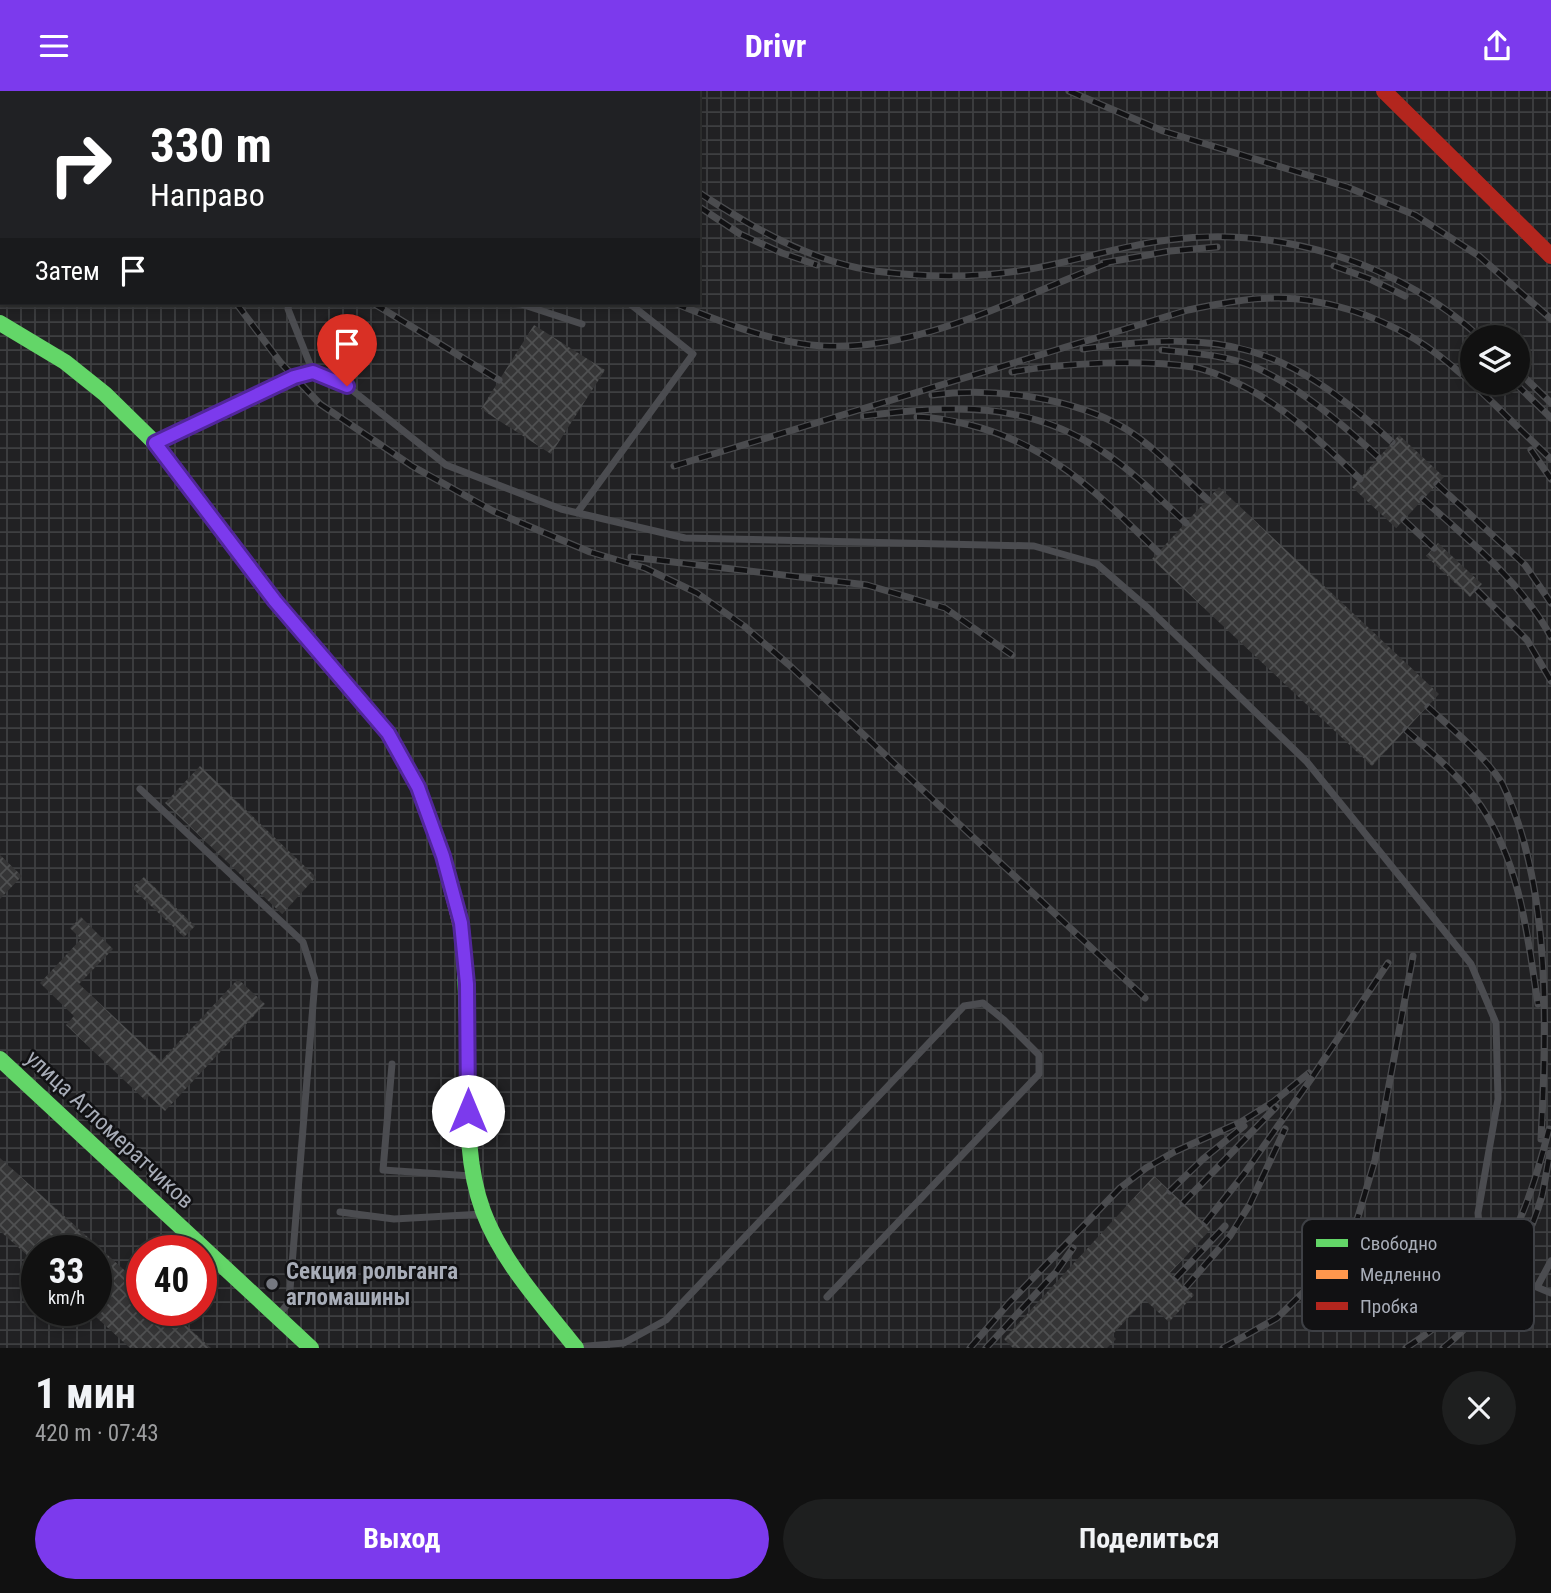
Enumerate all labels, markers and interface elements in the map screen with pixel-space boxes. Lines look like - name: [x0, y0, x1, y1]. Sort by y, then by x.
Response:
- icon: menu: [35, 27, 73, 65]
- text: Drivr: [745, 27, 806, 65]
- icon: share: [1478, 27, 1516, 65]
- text: 330 m: [150, 117, 272, 174]
- icon: right: [35, 119, 126, 210]
- text: Направо: [150, 176, 265, 214]
- icon: arrive: [114, 252, 152, 290]
- text: Затем: [35, 256, 100, 286]
- pin: [317, 314, 377, 386]
- icon: arrive: [328, 325, 366, 363]
- map controls: [1460, 325, 1530, 395]
- button: layers: [1460, 325, 1530, 395]
- street label: улица Агломератчиков: [20, 1045, 199, 1214]
- position arrow: [431, 1074, 505, 1148]
- legend: [1302, 1219, 1534, 1331]
- text: Свободно: [1360, 1232, 1437, 1255]
- speed limit sign: 40: [126, 1235, 217, 1326]
- text: 33: [49, 1251, 84, 1292]
- place label: Секция рольганга агломашины: [286, 1258, 458, 1311]
- text: Медленно: [1360, 1263, 1441, 1286]
- marker: Секция рольганга агломашины: [264, 1276, 280, 1292]
- text: km/h: [48, 1287, 85, 1308]
- text: Пробка: [1360, 1295, 1418, 1318]
- text: 1 мин: [35, 1369, 136, 1418]
- button: close: [1442, 1371, 1516, 1445]
- text: 420 m · 07:43: [35, 1420, 159, 1447]
- button: Выход: [35, 1499, 769, 1579]
- button: Поделиться: [783, 1499, 1516, 1579]

